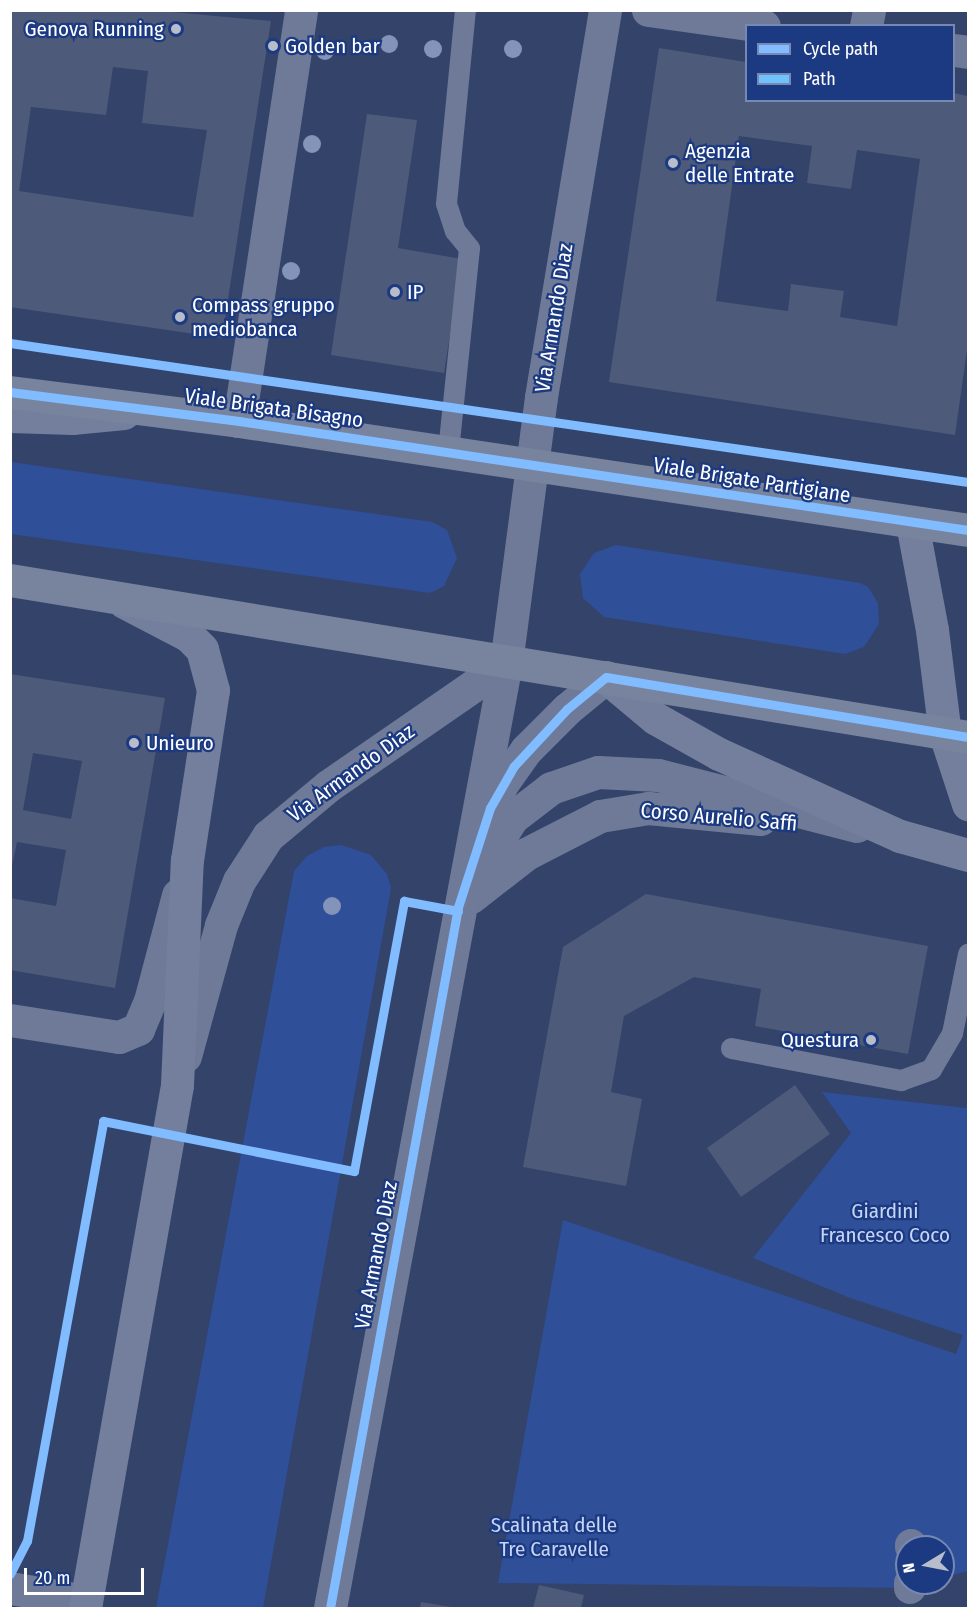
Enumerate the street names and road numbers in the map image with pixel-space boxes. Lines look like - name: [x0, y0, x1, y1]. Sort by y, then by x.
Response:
- street label: Via Armando Diaz: [530, 242, 578, 394]
- street label: Viale Brigata Bisagno: [183, 383, 365, 433]
- street label: Viale Brigate Partigiane: [652, 452, 852, 508]
- street label: Via Armando Diaz: [283, 719, 419, 827]
- street label: Corso Aurelio Saffi: [640, 798, 798, 836]
- street label: Via Armando Diaz: [349, 1179, 403, 1331]

